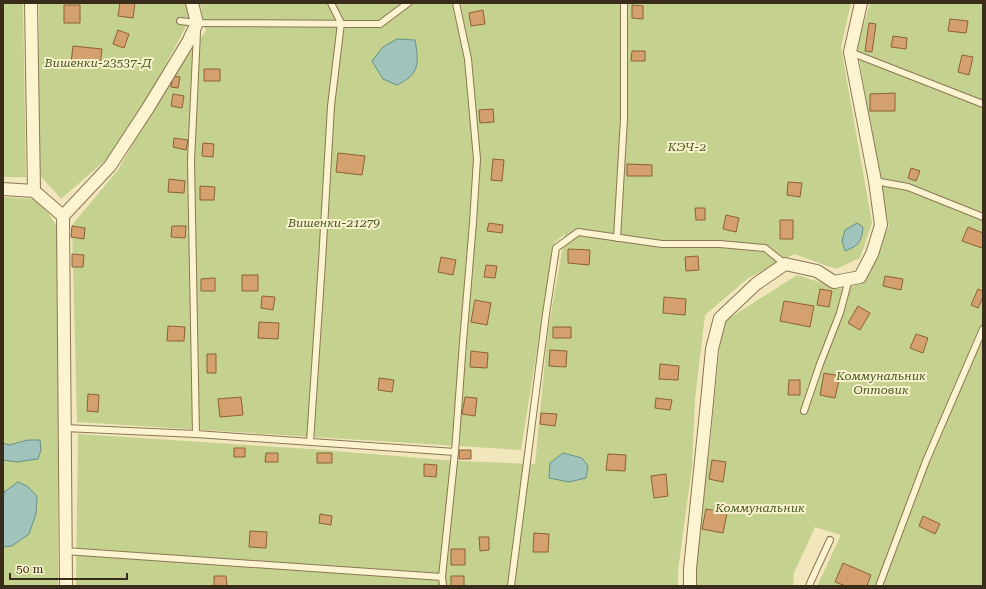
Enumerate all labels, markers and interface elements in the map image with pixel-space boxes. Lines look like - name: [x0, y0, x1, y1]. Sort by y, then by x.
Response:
- park label: Вишенки-23537-Д: [44, 56, 153, 70]
- park label: КЭЧ-2: [667, 140, 706, 154]
- park label: Вишенки-21279: [287, 216, 380, 230]
- park label: Коммунальник Оптовик: [835, 369, 926, 397]
- park label: Коммунальник: [714, 501, 805, 515]
- scale bar: [10, 555, 127, 581]
- text: 50 m: [16, 562, 43, 576]

